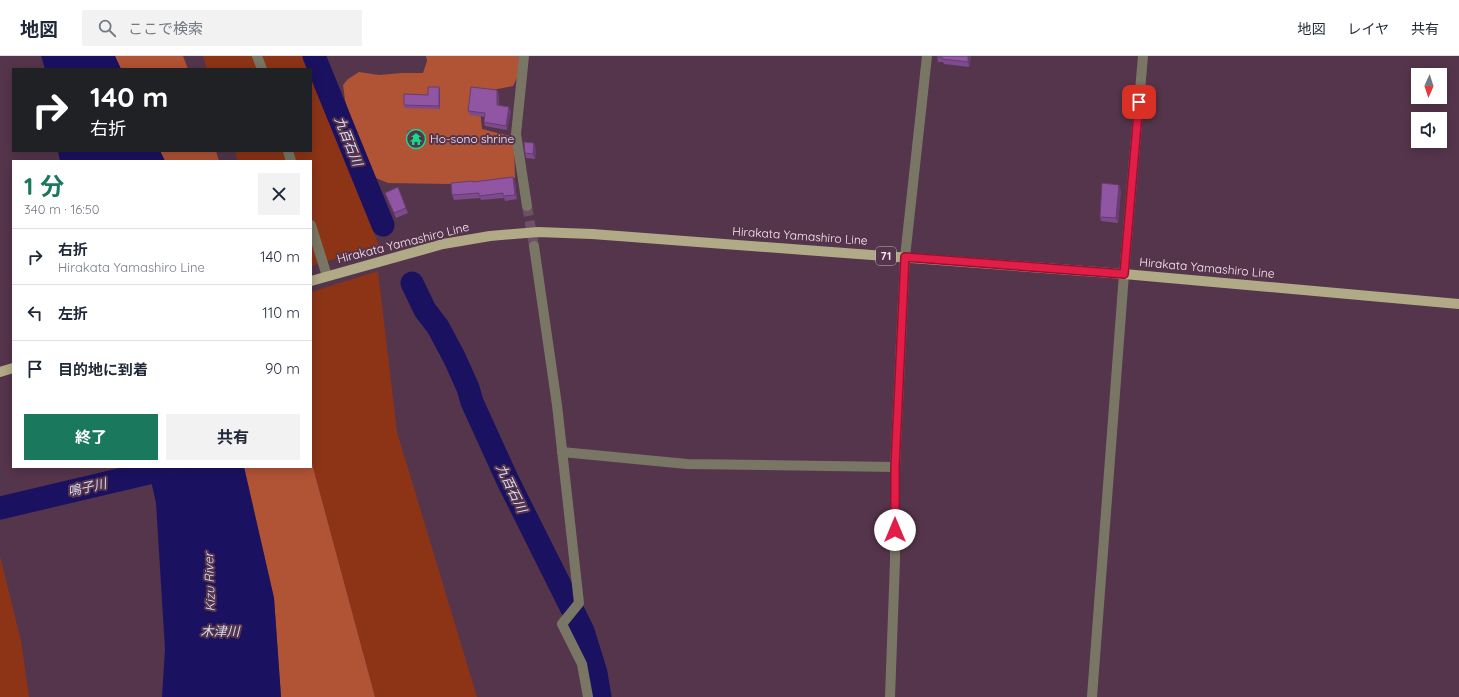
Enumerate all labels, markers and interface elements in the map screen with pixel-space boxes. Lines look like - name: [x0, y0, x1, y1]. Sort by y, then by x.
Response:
- search box: [82, 10, 362, 46]
- text: 地図: [20, 17, 58, 41]
- icon: search: [96, 17, 118, 39]
- text: ここで検索: [128, 19, 203, 38]
- text: 地図: [1297, 20, 1325, 38]
- text: レイヤ: [1347, 20, 1389, 38]
- text: 共有: [1411, 20, 1439, 38]
- north arrow: [1411, 68, 1447, 104]
- map controls: [1411, 68, 1447, 148]
- text: 140 m: [90, 79, 168, 114]
- icon: right: [24, 84, 76, 136]
- pin: [1122, 85, 1156, 119]
- icon: arrive: [1128, 91, 1150, 113]
- button: sound: [1411, 112, 1447, 148]
- water label: 九百石川: [332, 114, 367, 170]
- text: 右折: [90, 117, 126, 140]
- temple icon: Ho-sono shrine: [405, 128, 427, 150]
- place label: Ho-sono shrine: [430, 131, 514, 146]
- text: 1 分: [24, 171, 64, 201]
- button: close: [258, 173, 300, 215]
- text: 340 m · 16:50: [24, 201, 100, 217]
- street label: Hirakata Yamashiro Line: [335, 219, 471, 266]
- street label: Hirakata Yamashiro Line: [732, 223, 868, 248]
- text: 右折: [58, 240, 88, 259]
- icon: right: [24, 246, 46, 268]
- text: 140 m: [260, 247, 300, 266]
- road number: 71: [876, 247, 896, 265]
- street label: Hirakata Yamashiro Line: [1139, 254, 1275, 281]
- text: Hirakata Yamashiro Line: [58, 259, 205, 275]
- icon: left: [24, 302, 46, 324]
- text: 110 m: [262, 303, 300, 322]
- text: 左折: [58, 304, 88, 323]
- icon: arrive: [24, 358, 46, 380]
- text: 90 m: [265, 359, 300, 378]
- text: 目的地に到着: [58, 360, 148, 379]
- button: 終了: [24, 414, 158, 460]
- button: 共有: [166, 414, 300, 460]
- water label: 九百石川: [493, 461, 531, 517]
- water label: 鳴子川: [66, 474, 110, 499]
- position arrow: [874, 509, 916, 551]
- water label: Kizu River: [200, 550, 218, 612]
- water label: 木津川: [200, 623, 241, 639]

